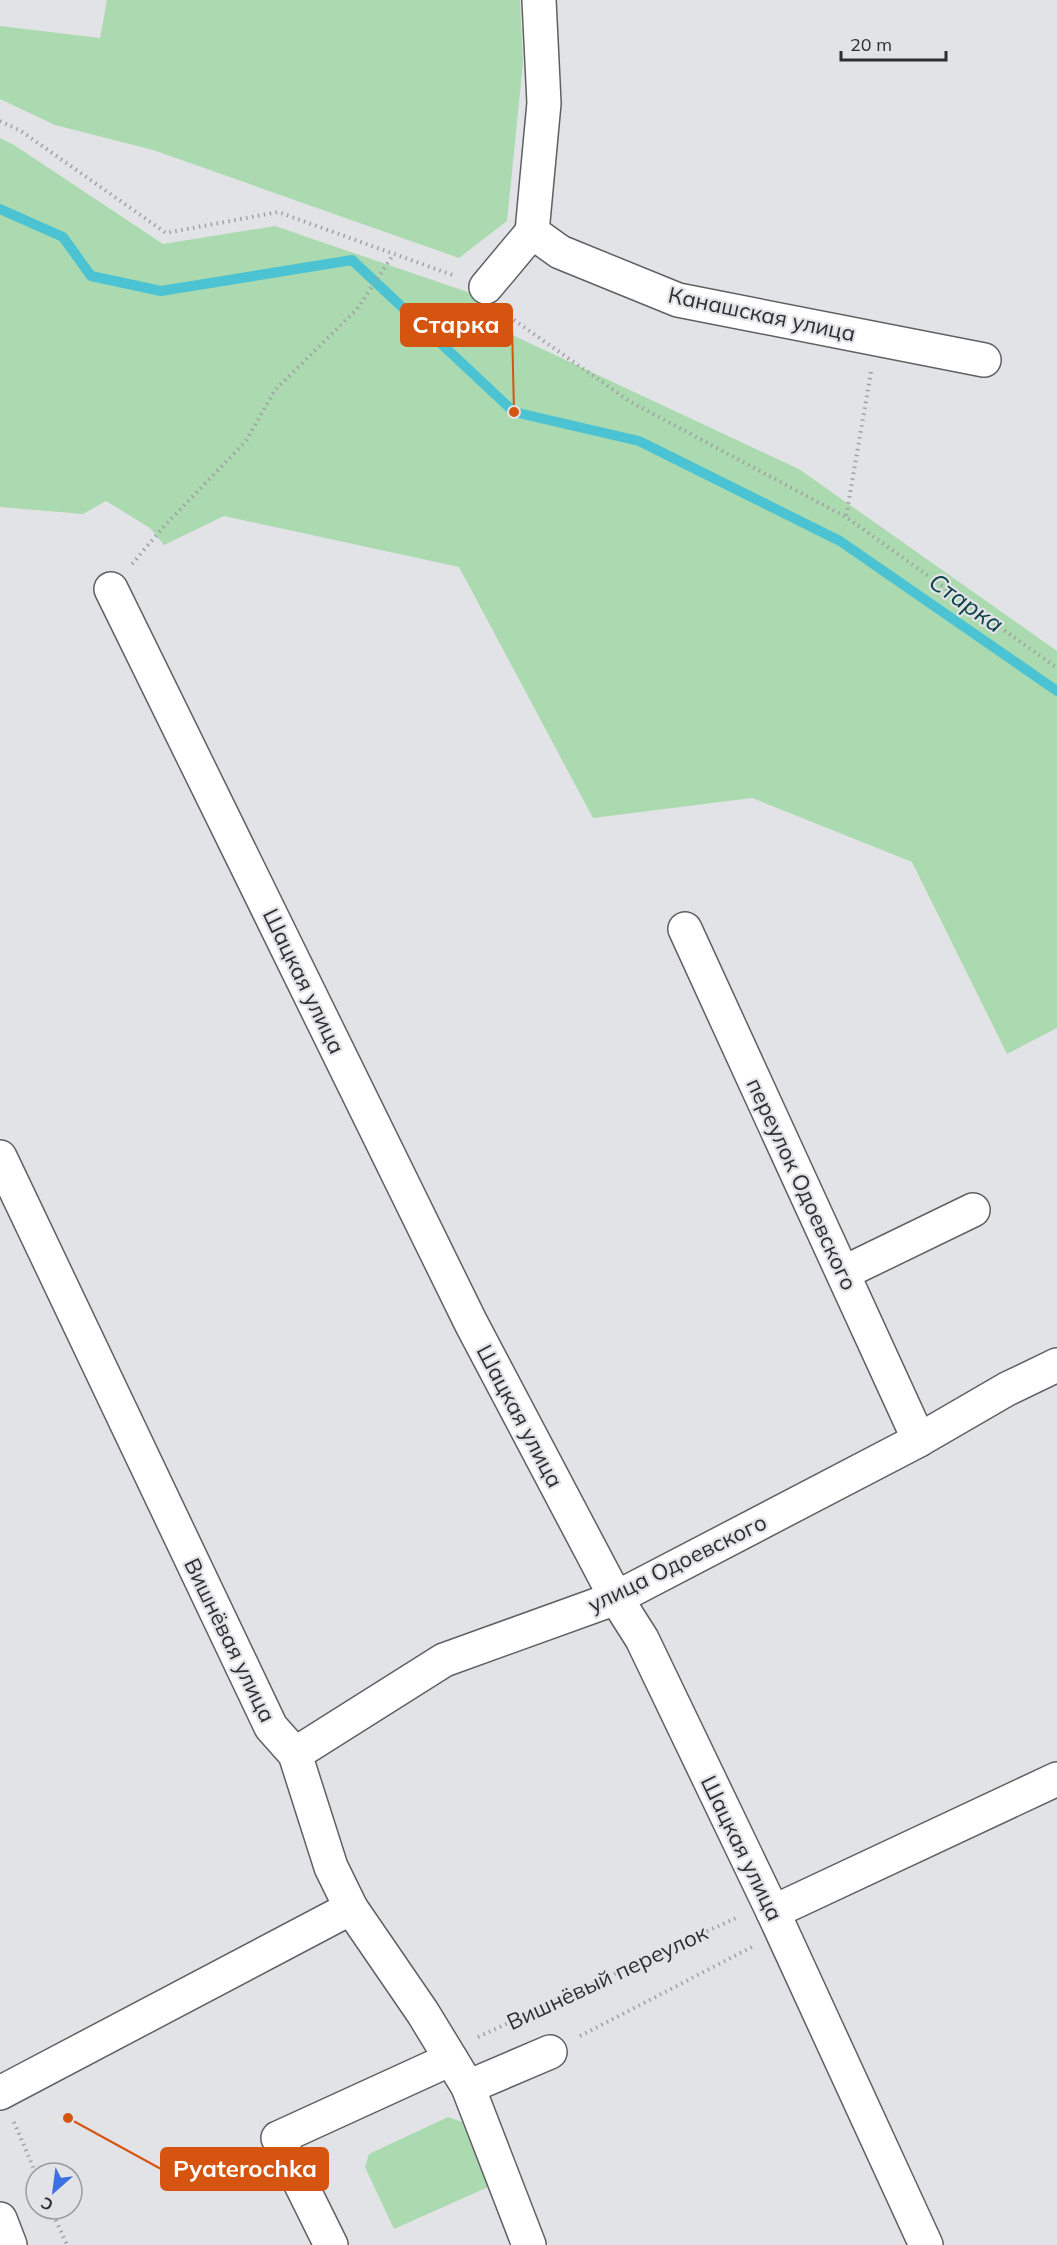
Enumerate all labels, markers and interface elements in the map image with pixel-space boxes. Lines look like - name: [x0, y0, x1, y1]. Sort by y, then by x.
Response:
- scale bar: [841, 24, 946, 62]
- text: 20 m: [850, 33, 892, 56]
- street label: Канашская улица: [666, 280, 858, 348]
- callout: Старка: [401, 304, 512, 346]
- text: Старка: [412, 309, 500, 339]
- water label: Старка: [923, 566, 1010, 639]
- street label: Шацкая улица: [257, 904, 351, 1058]
- street label: переулок Одоевского: [741, 1073, 863, 1295]
- street label: Шацкая улица: [471, 1340, 569, 1492]
- street label: улица Одоевского: [583, 1508, 771, 1618]
- street label: Вишнёвая улица: [178, 1553, 282, 1727]
- street label: Шацкая улица: [695, 1771, 789, 1925]
- street label: Вишнёвый переулок: [502, 1918, 712, 2036]
- callout: Pyaterochka: [161, 2148, 328, 2190]
- text: Pyaterochka: [173, 2153, 317, 2183]
- north arrow: [24, 2161, 84, 2221]
- text: С: [37, 2193, 56, 2216]

